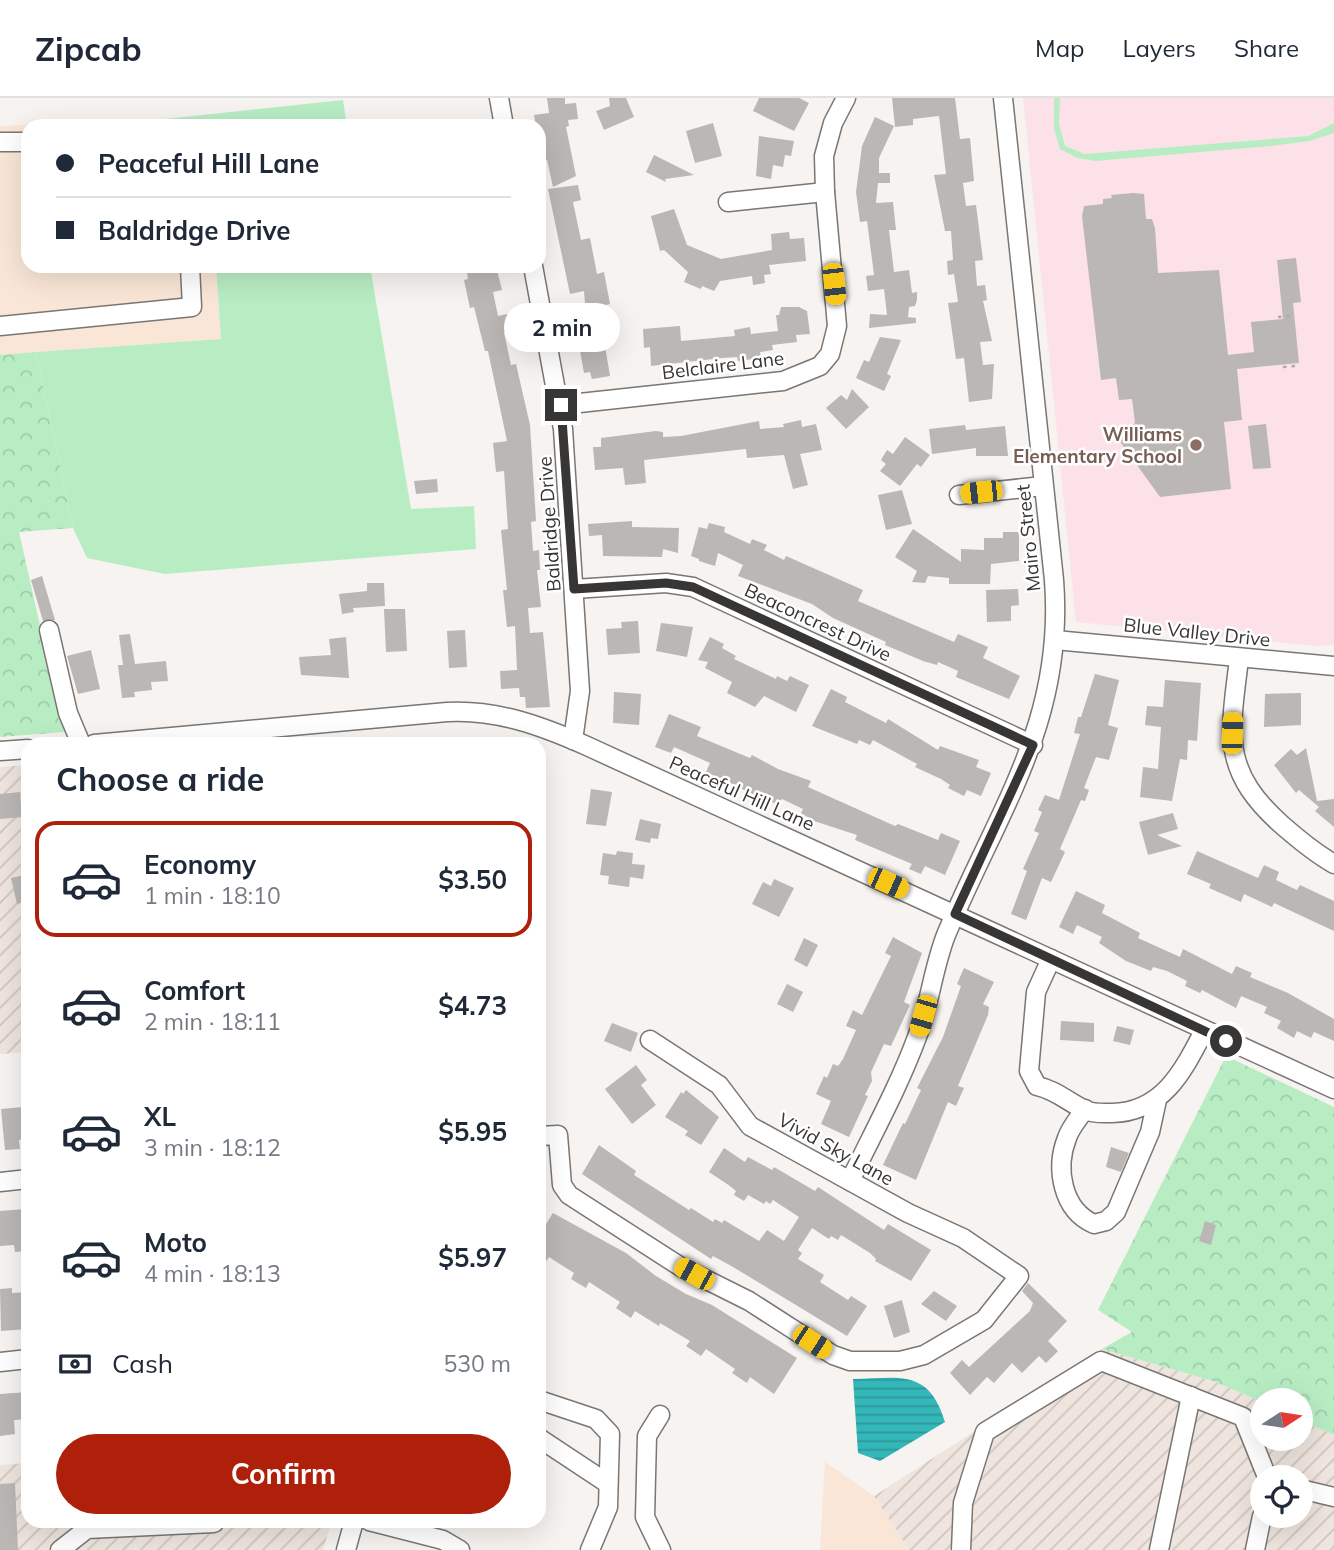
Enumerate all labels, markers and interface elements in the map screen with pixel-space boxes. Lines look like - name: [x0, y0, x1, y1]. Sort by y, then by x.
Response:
- text: Zipcab: [35, 28, 142, 69]
- text: Map: [1035, 33, 1084, 63]
- text: Layers: [1122, 33, 1196, 63]
- text: Share: [1234, 33, 1299, 63]
- text: Peaceful Hill Lane: [98, 147, 319, 180]
- text: Baldridge Drive: [98, 214, 291, 247]
- car: [822, 262, 847, 306]
- callout: 2 min: [503, 303, 619, 352]
- text: 2 min: [532, 313, 592, 342]
- street label: Belclaire Lane: [661, 346, 785, 384]
- route end: [545, 389, 577, 421]
- place label: Williams Elementary School: [1013, 422, 1182, 468]
- marker: Williams Elementary School: [1188, 437, 1204, 453]
- street label: Baldridge Drive: [532, 455, 566, 593]
- car: [960, 479, 1003, 505]
- street label: Mairo Street: [1010, 483, 1046, 593]
- street label: Beaconcrest Drive: [741, 577, 895, 667]
- street label: Blue Valley Drive: [1122, 612, 1272, 652]
- car: [1221, 712, 1244, 754]
- street label: Peaceful Hill Lane: [666, 750, 818, 836]
- text: Choose a ride: [56, 759, 264, 799]
- icon: car: [60, 848, 123, 911]
- text: Economy: [144, 848, 256, 881]
- text: $3.50: [438, 863, 507, 896]
- car: [865, 865, 912, 901]
- text: 1 min · 18:10: [144, 881, 281, 910]
- icon: car: [60, 974, 123, 1037]
- text: Comfort: [144, 974, 245, 1007]
- text: $4.73: [438, 989, 507, 1022]
- car: [908, 993, 939, 1039]
- text: 2 min · 18:11: [144, 1007, 281, 1036]
- route start: [1210, 1025, 1242, 1057]
- icon: car: [60, 1100, 123, 1163]
- text: XL: [144, 1100, 176, 1133]
- street label: Vivid Sky Lane: [774, 1107, 898, 1191]
- text: $5.95: [438, 1115, 507, 1148]
- text: 3 min · 18:12: [144, 1133, 281, 1162]
- icon: car: [60, 1226, 123, 1289]
- text: Moto: [144, 1226, 207, 1259]
- text: $5.97: [438, 1241, 507, 1274]
- car: [671, 1255, 718, 1293]
- text: 4 min · 18:13: [144, 1259, 281, 1288]
- car: [789, 1322, 836, 1362]
- icon: cash: [56, 1345, 94, 1383]
- text: Cash: [112, 1347, 173, 1380]
- text: 530 m: [443, 1349, 511, 1378]
- north arrow: [1250, 1388, 1312, 1451]
- map controls: [1250, 1388, 1313, 1528]
- button: Confirm: [56, 1434, 511, 1514]
- button: locate: [1250, 1465, 1313, 1528]

